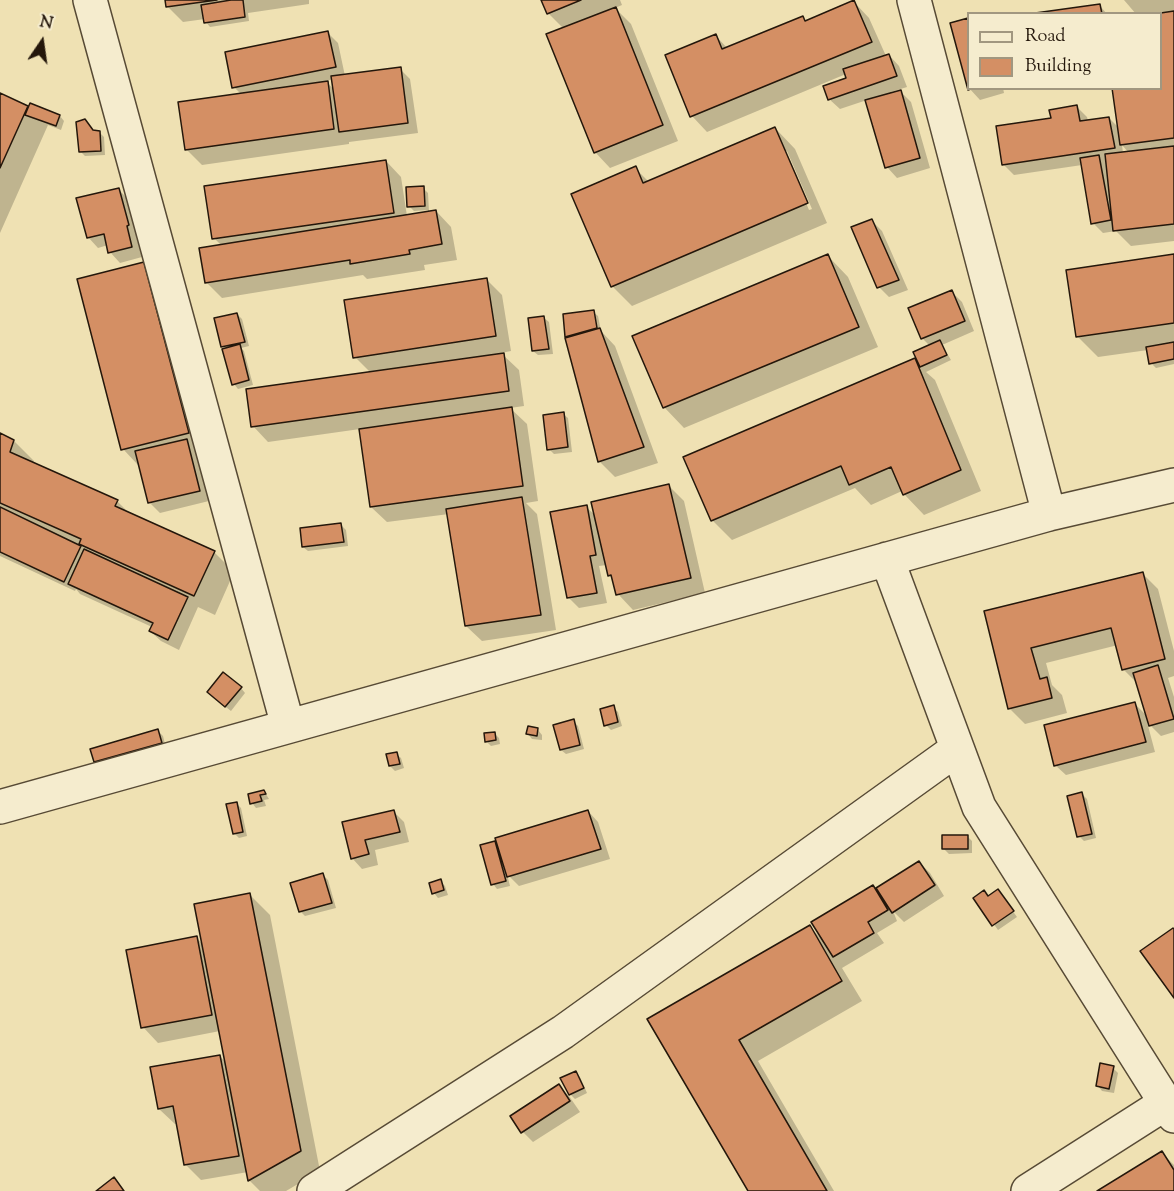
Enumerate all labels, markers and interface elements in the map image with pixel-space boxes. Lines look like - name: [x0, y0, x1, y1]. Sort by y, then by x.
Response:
- text: N: [37, 11, 55, 37]
- north arrow: [12, 12, 72, 72]
- legend: [967, 12, 1162, 90]
- text: Road: [1025, 24, 1065, 50]
- text: Building: [1025, 54, 1091, 80]

